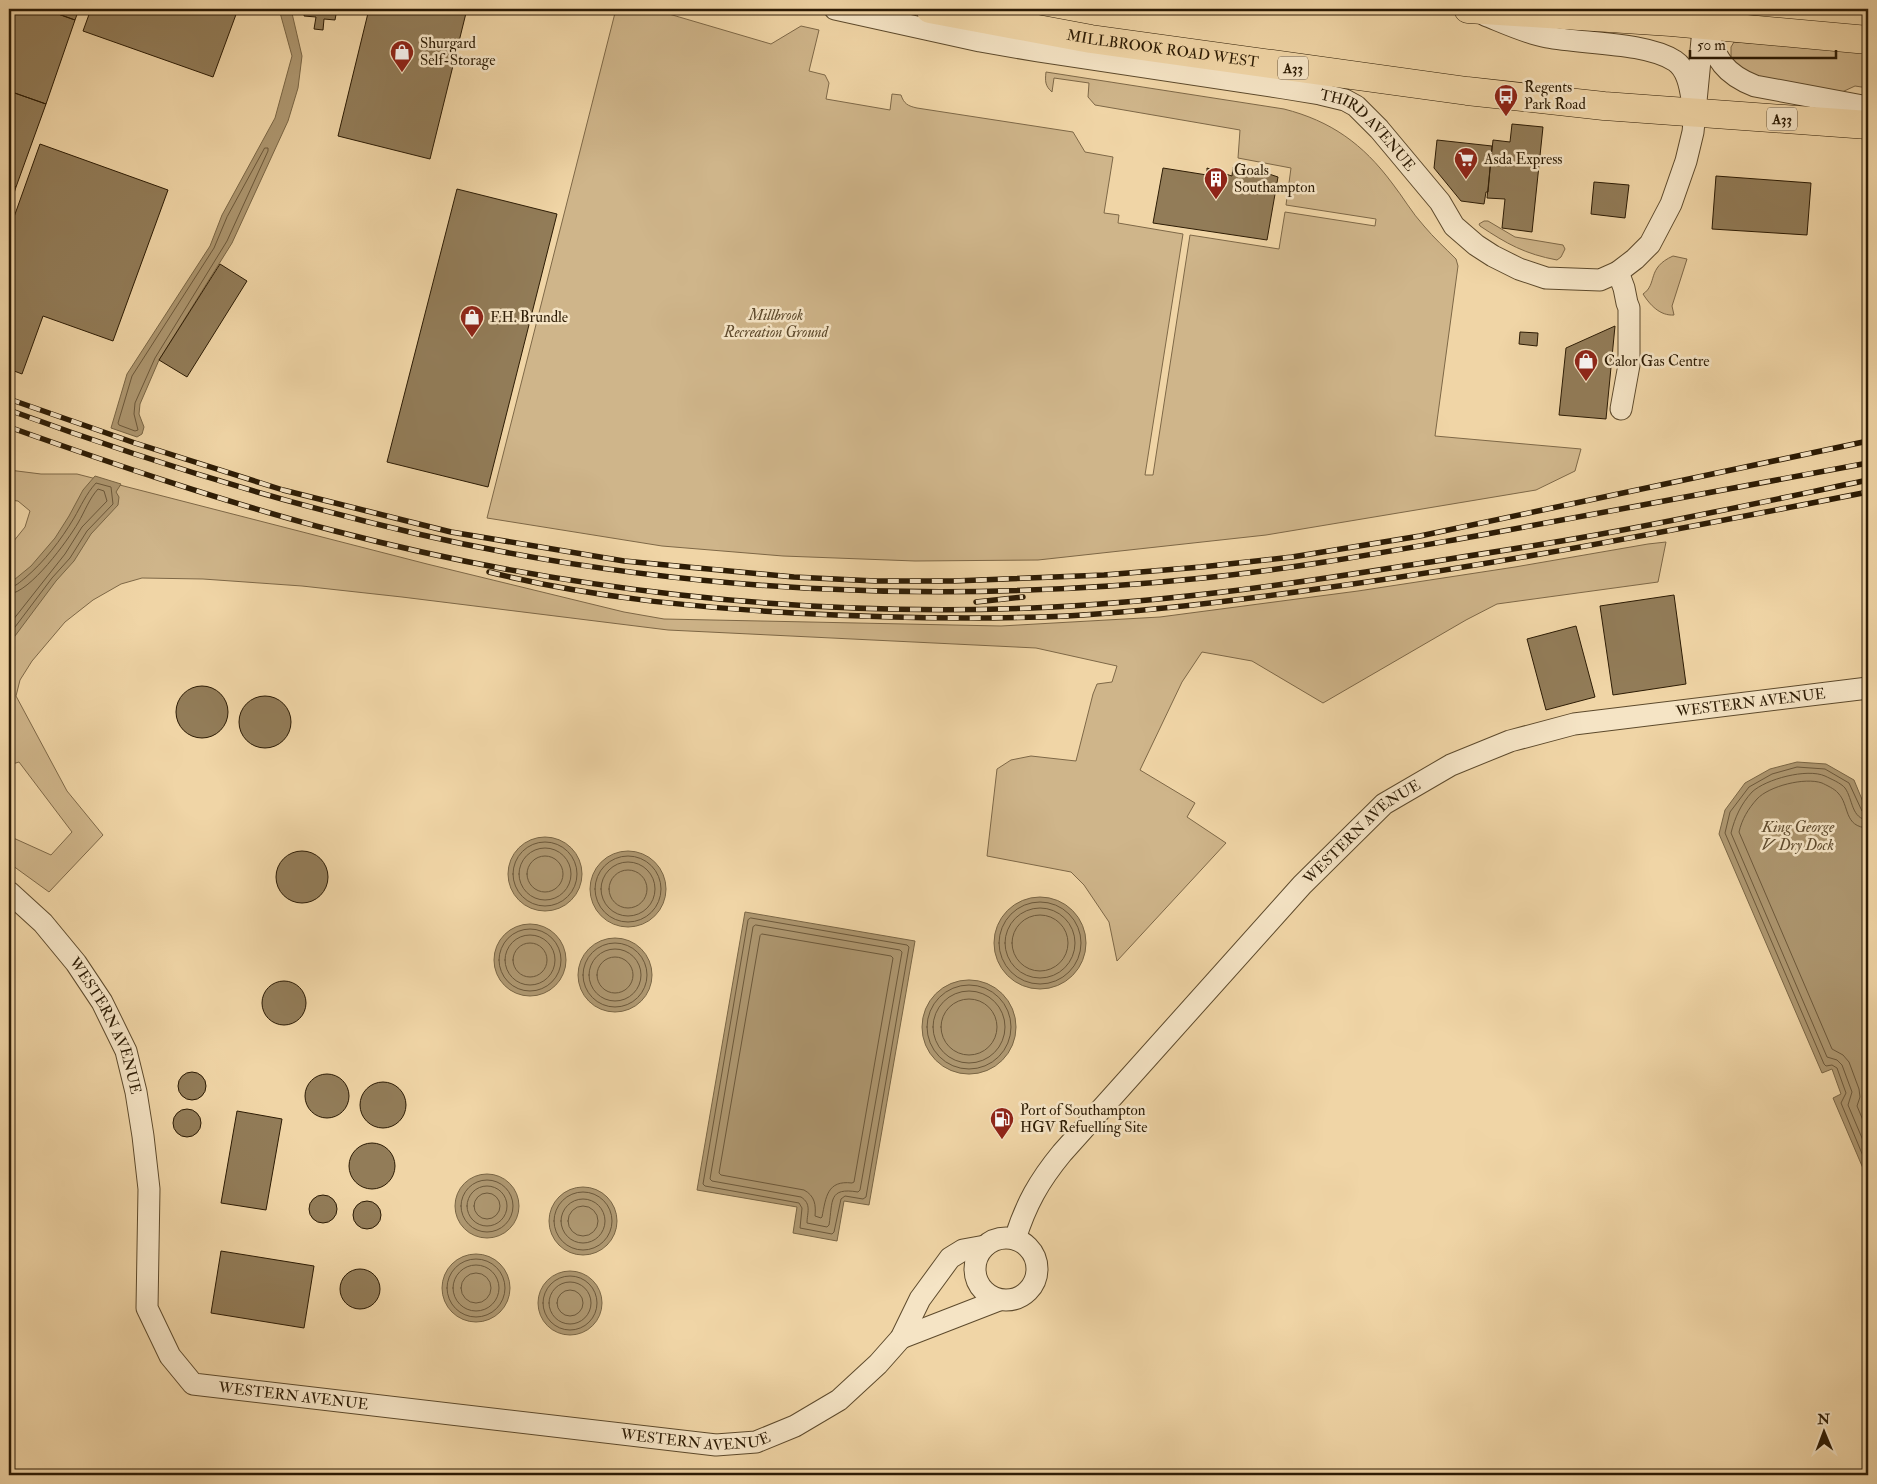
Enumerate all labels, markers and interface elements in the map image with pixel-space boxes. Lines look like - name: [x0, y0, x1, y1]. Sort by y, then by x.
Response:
- street label: MILLBROOK ROAD WEST: [1065, 26, 1260, 72]
- scale bar: [1690, 28, 1836, 60]
- place label: Shurgard Self-Storage: [420, 34, 495, 70]
- text: 50 m: [1697, 36, 1726, 55]
- shop icon: Shurgard Self-Storage: [389, 39, 415, 73]
- road number: A33: [1278, 56, 1308, 80]
- place label: Regents Park Road: [1524, 78, 1586, 114]
- bus stop icon: Regents Park Road: [1493, 83, 1519, 117]
- street label: THIRD AVENUE: [1318, 85, 1419, 175]
- road number: A33: [1767, 108, 1797, 130]
- supermarket icon: Asda Express: [1453, 146, 1479, 180]
- place label: Asda Express: [1483, 150, 1562, 170]
- place label: Goals Southampton: [1234, 161, 1315, 198]
- building icon: Goals Southampton: [1203, 166, 1229, 200]
- shop icon: F.H. Brundle: [459, 304, 485, 338]
- park label: Millbrook Recreation Ground: [723, 306, 830, 342]
- place label: F.H. Brundle: [490, 308, 568, 327]
- shop icon: Calor Gas Centre: [1573, 348, 1599, 382]
- place label: Calor Gas Centre: [1604, 352, 1709, 371]
- street label: WESTERN AVENUE: [1674, 684, 1827, 722]
- street label: WESTERN AVENUE: [1299, 776, 1424, 889]
- water label: King George V Dry Dock: [1761, 817, 1835, 855]
- street label: WESTERN AVENUE: [64, 953, 145, 1096]
- place label: Port of Southampton HGV Refuelling Site: [1020, 1101, 1148, 1137]
- fuel station icon: Port of Southampton HGV Refuelling Site: [989, 1106, 1015, 1140]
- street label: WESTERN AVENUE: [217, 1378, 369, 1414]
- north arrow: [1800, 1406, 1850, 1456]
- text: N: [1816, 1411, 1831, 1428]
- street label: WESTERN AVENUE: [619, 1425, 774, 1455]

